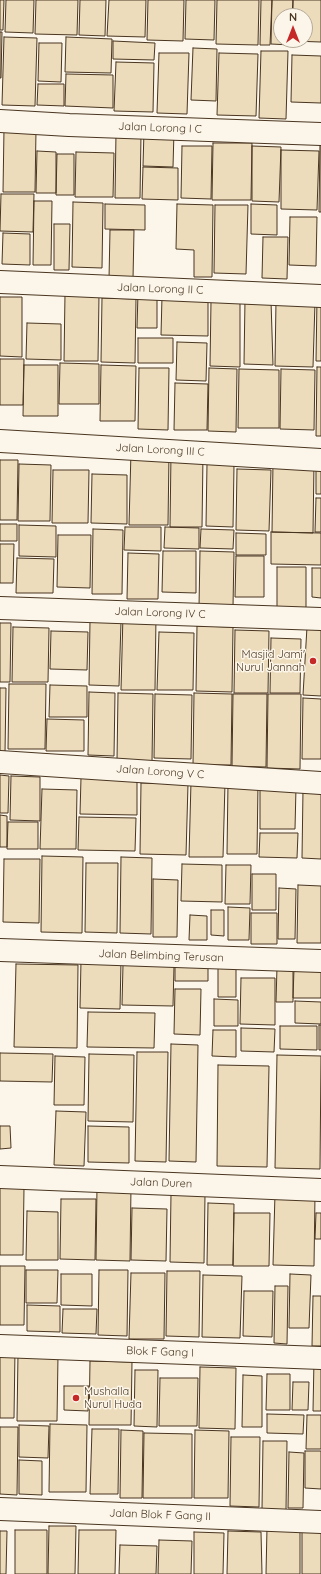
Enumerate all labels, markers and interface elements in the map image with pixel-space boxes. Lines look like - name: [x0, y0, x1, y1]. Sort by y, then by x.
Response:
- north arrow: [273, 8, 313, 48]
- text: N: [289, 10, 297, 24]
- street label: Jalan Lorong I C: [118, 120, 202, 136]
- street label: Jalan Lorong II C: [117, 281, 203, 297]
- street label: Jalan Lorong III C: [115, 441, 205, 459]
- street label: Jalan Lorong IV C: [114, 605, 206, 621]
- place label: Masjid Jami' Nurul Jannah: [236, 648, 305, 674]
- marker: Masjid Jami' Nurul Jannah: [308, 656, 318, 666]
- street label: Jalan Lorong V C: [115, 762, 205, 782]
- street label: Jalan Belimbing Terusan: [98, 947, 224, 965]
- street label: Jalan Duren: [130, 1175, 192, 1191]
- street label: Blok F Gang I: [126, 1344, 194, 1360]
- place label: Mushalla Nurul Huda: [84, 1385, 142, 1411]
- marker: Mushalla Nurul Huda: [71, 1393, 81, 1403]
- street label: Jalan Blok F Gang II: [109, 1507, 211, 1523]

